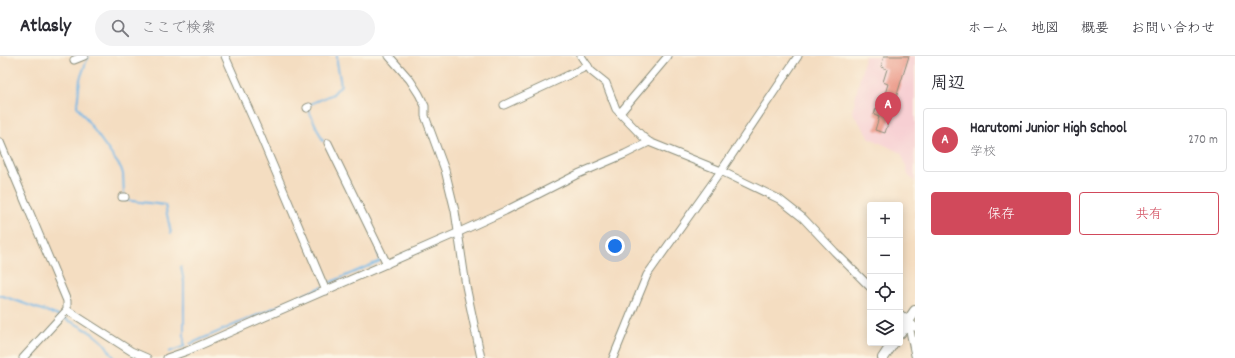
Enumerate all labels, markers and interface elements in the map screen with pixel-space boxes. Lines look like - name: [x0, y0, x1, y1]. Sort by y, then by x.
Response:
- search box: [95, 10, 375, 46]
- text: Atlasly: [20, 14, 71, 41]
- icon: search: [109, 17, 131, 39]
- text: ここで検索: [141, 18, 216, 40]
- text: ホーム: [968, 19, 1009, 39]
- text: 地図: [1031, 19, 1059, 39]
- text: 概要: [1081, 19, 1109, 39]
- text: お問い合わせ: [1131, 19, 1215, 39]
- text: 周辺: [931, 73, 965, 97]
- pin: A: [875, 92, 901, 125]
- text: Harutomi Junior High School: [970, 118, 1126, 140]
- text: A: [941, 131, 949, 150]
- text: 270 m: [1188, 131, 1218, 150]
- text: 学校: [970, 143, 996, 162]
- button: 保存: [931, 192, 1071, 235]
- button: 共有: [1079, 192, 1219, 235]
- map controls: [867, 202, 903, 346]
- button: +: [867, 202, 903, 238]
- your location: [605, 236, 625, 256]
- button: −: [867, 238, 903, 274]
- button: locate: [867, 274, 903, 310]
- button: layers: [867, 310, 903, 346]

